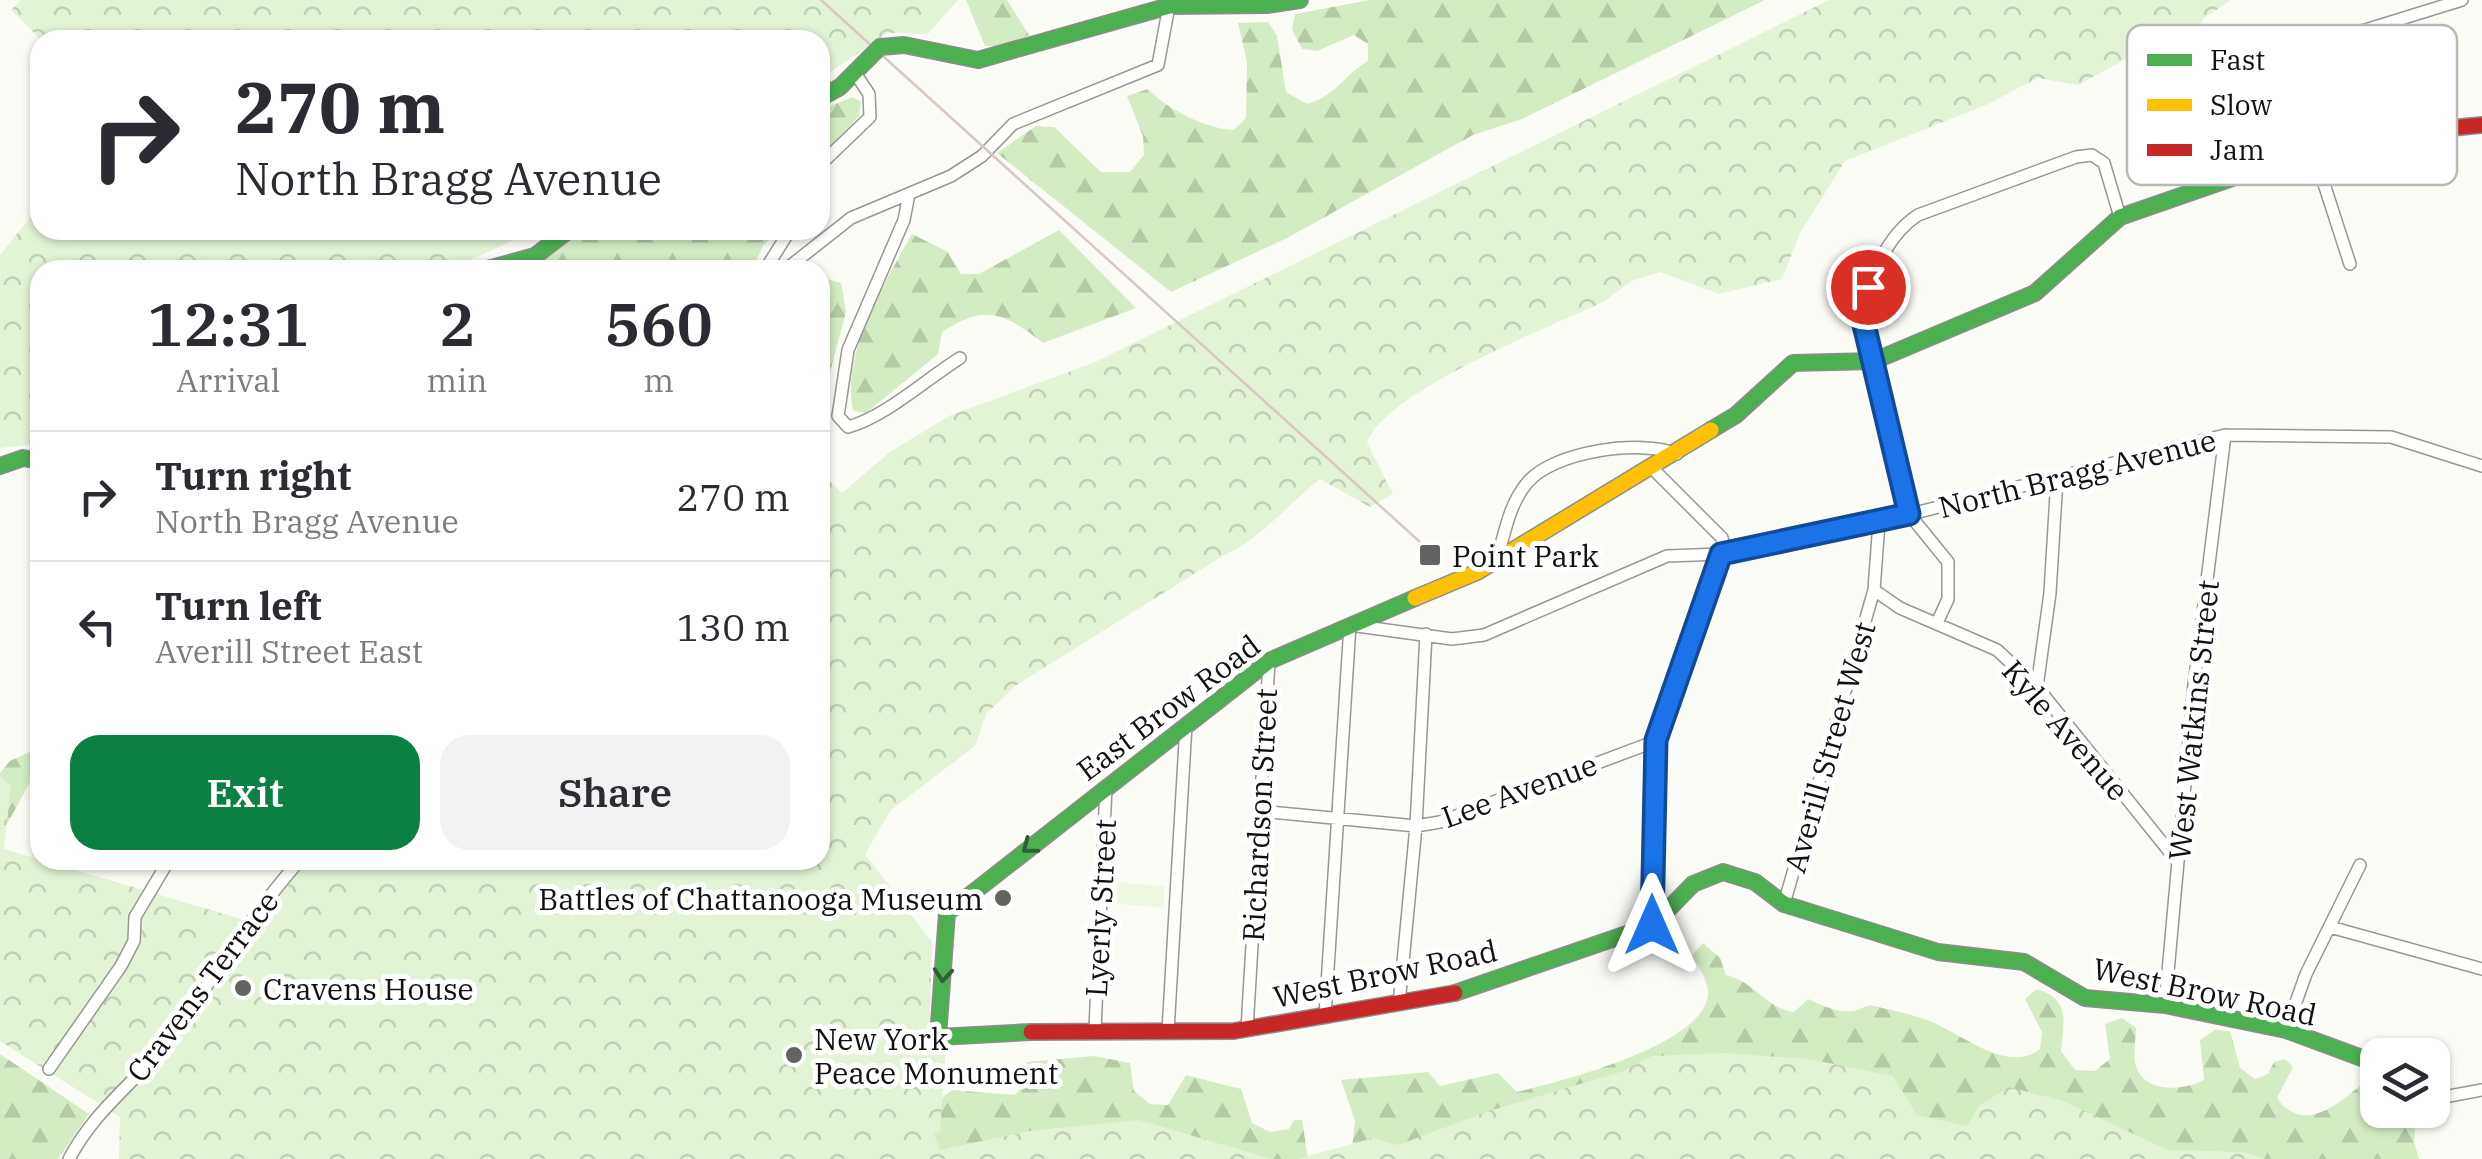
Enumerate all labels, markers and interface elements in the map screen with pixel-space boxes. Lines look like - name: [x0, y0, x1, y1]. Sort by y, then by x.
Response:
- legend: [2127, 25, 2457, 185]
- text: Fast: [2210, 41, 2265, 78]
- text: 270 m: [235, 61, 445, 152]
- icon: right: [70, 70, 200, 200]
- text: Slow: [2210, 86, 2272, 123]
- text: Jam: [2210, 131, 2265, 168]
- text: North Bragg Avenue: [235, 149, 662, 207]
- pin: [1826, 245, 1911, 330]
- icon: arrive: [1841, 260, 1896, 315]
- text: 12:31: [147, 284, 309, 363]
- text: 2: [439, 284, 475, 363]
- text: 560: [605, 284, 713, 363]
- text: Arrival: [176, 359, 280, 401]
- text: min: [426, 359, 487, 401]
- text: m: [643, 359, 674, 401]
- street label: North Bragg Avenue: [1934, 420, 2220, 526]
- text: Turn right: [155, 451, 351, 500]
- icon: right: [70, 469, 125, 524]
- text: 270 m: [677, 472, 790, 521]
- text: North Bragg Avenue: [155, 500, 459, 542]
- place label: Point Park: [1452, 536, 1599, 575]
- marker: Point Park: [1417, 542, 1443, 568]
- street label: West Watkins Street: [2159, 578, 2227, 862]
- text: Turn left: [155, 581, 322, 630]
- icon: left: [70, 599, 125, 654]
- text: 130 m: [677, 602, 790, 651]
- street label: Averill Street West: [1775, 617, 1883, 877]
- street label: East Brow Road: [1069, 625, 1267, 789]
- text: Averill Street East: [155, 630, 423, 672]
- street label: Kyle Avenue: [1994, 651, 2138, 809]
- street label: Richardson Street: [1233, 687, 1285, 943]
- button: Exit: [70, 735, 420, 850]
- button: Share: [440, 735, 790, 850]
- street label: Lee Avenue: [1436, 744, 1602, 836]
- street label: Lyerly Street: [1076, 818, 1124, 998]
- one-way arrow: [1022, 835, 1040, 853]
- position arrow: [1600, 873, 1704, 977]
- place label: Battles of Chattanooga Museum: [538, 879, 983, 918]
- street label: Cravens Terrace: [117, 883, 287, 1089]
- marker: Battles of Chattanooga Museum: [992, 887, 1014, 909]
- street label: West Brow Road: [1270, 930, 1500, 1016]
- street label: West Brow Road: [2090, 948, 2320, 1034]
- one-way arrow: [933, 968, 954, 984]
- place label: Cravens House: [263, 969, 474, 1008]
- marker: Cravens House: [232, 977, 254, 999]
- place label: New York Peace Monument: [814, 1019, 1058, 1092]
- map controls: [2360, 1038, 2450, 1128]
- button: layers: [2360, 1038, 2450, 1128]
- marker: New York Peace Monument: [783, 1044, 805, 1066]

